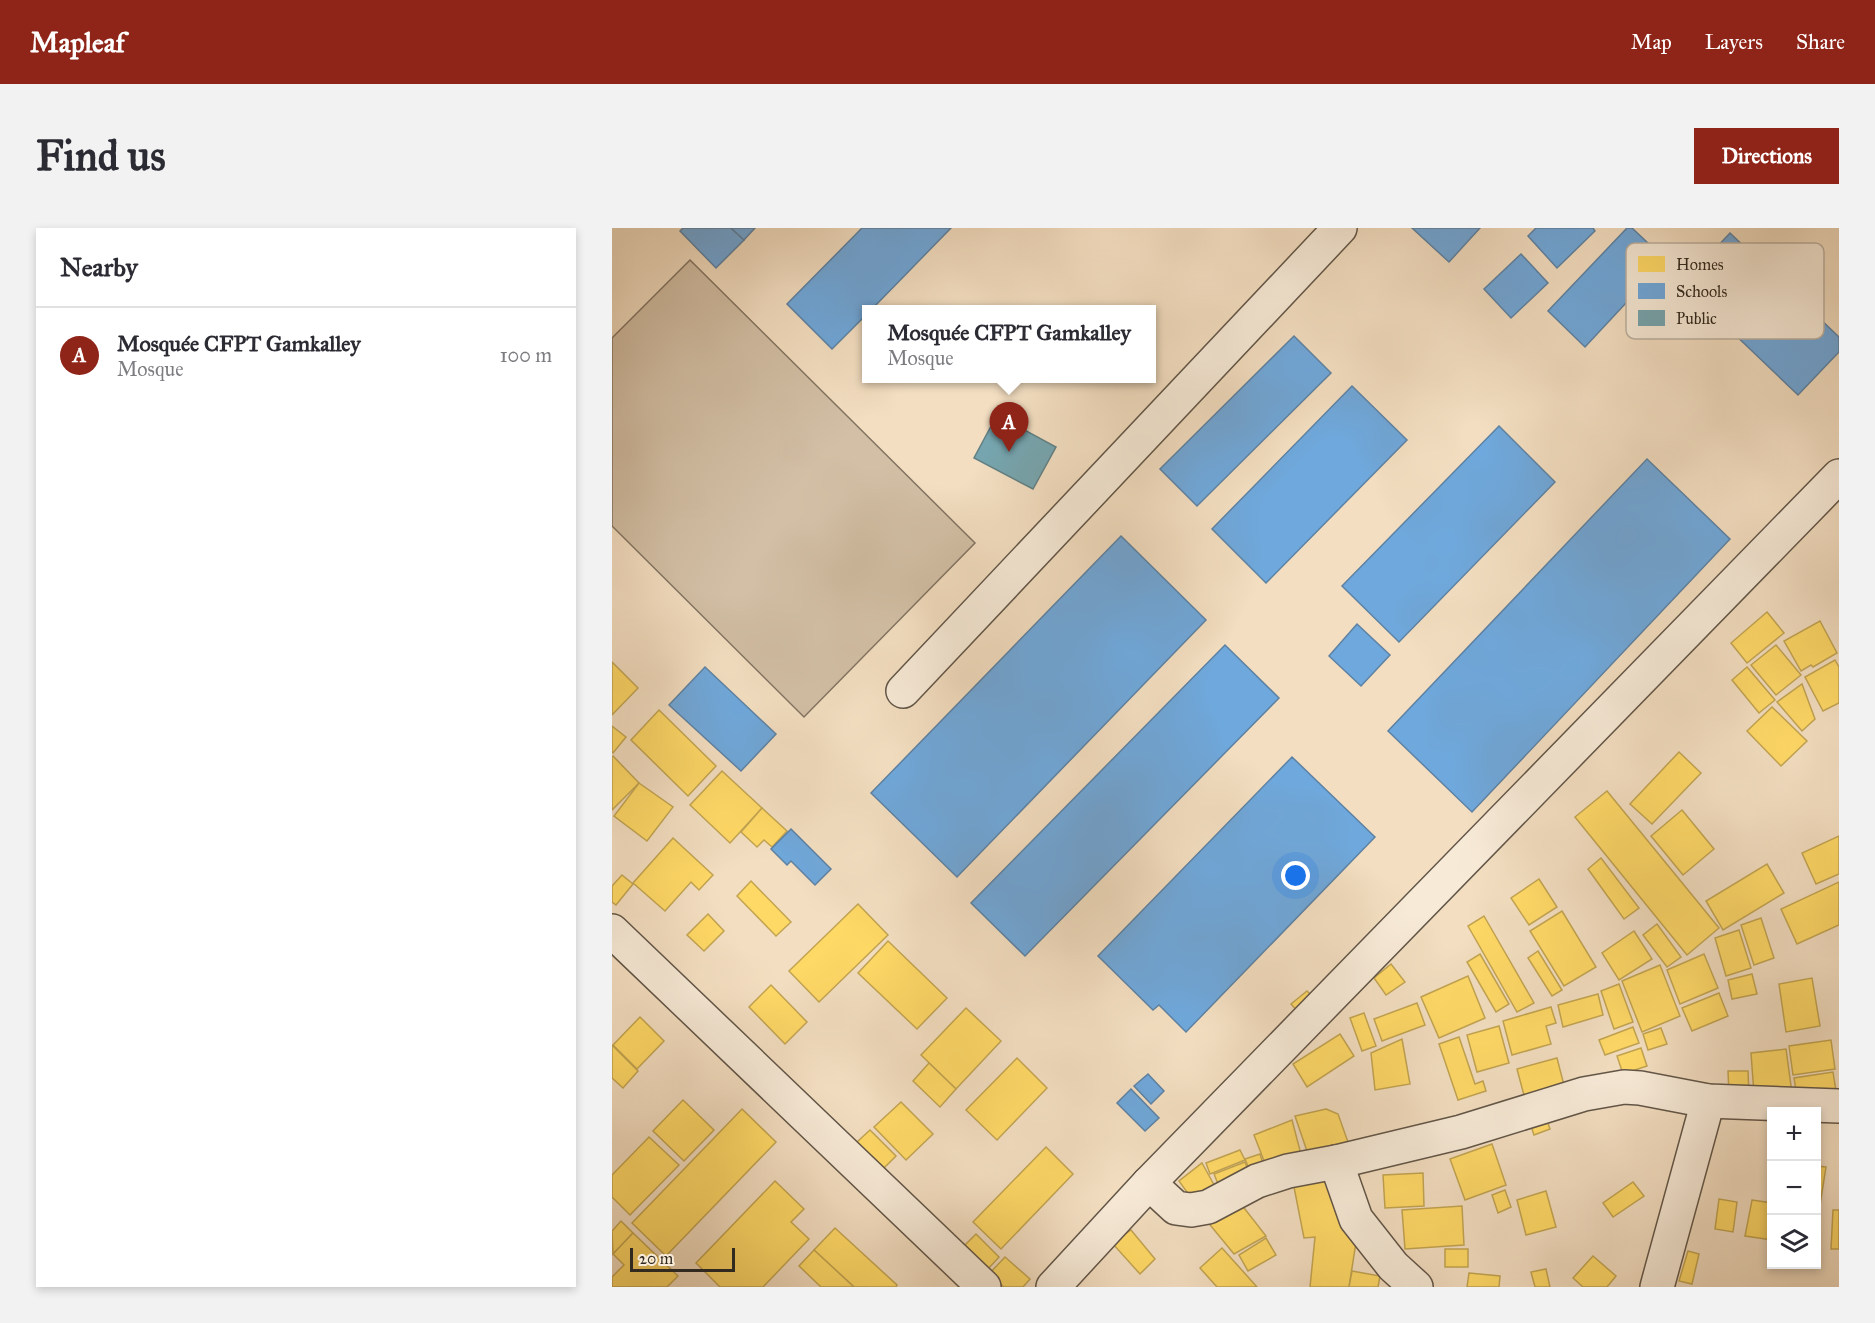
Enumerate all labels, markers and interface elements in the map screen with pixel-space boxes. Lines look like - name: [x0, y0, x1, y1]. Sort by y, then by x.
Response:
- text: Mapleaf: [30, 25, 125, 60]
- text: Map: [1631, 29, 1672, 55]
- text: Layers: [1705, 29, 1763, 55]
- text: Share: [1796, 29, 1845, 55]
- button: Directions: [1694, 128, 1839, 184]
- text: Find us: [36, 130, 166, 182]
- legend: [1626, 243, 1824, 339]
- text: Nearby: [60, 251, 138, 283]
- text: Homes: [1676, 255, 1724, 274]
- text: Schools: [1676, 282, 1727, 301]
- popup: [862, 305, 1156, 383]
- text: Public: [1676, 309, 1717, 328]
- text: Mosquée CFPT Gamkalley: [887, 319, 1131, 346]
- text: Mosquée CFPT Gamkalley: [117, 330, 361, 357]
- text: A: [73, 343, 86, 367]
- text: 100 m: [500, 343, 552, 367]
- text: Mosque: [887, 346, 954, 370]
- text: Mosque: [117, 357, 183, 381]
- pin: A: [990, 402, 1028, 452]
- your location: [1281, 861, 1310, 890]
- map controls: [1767, 1107, 1821, 1269]
- button: +: [1767, 1107, 1821, 1161]
- button: −: [1767, 1161, 1821, 1215]
- button: layers: [1767, 1215, 1821, 1269]
- scale bar: [630, 1245, 735, 1272]
- text: 20 m: [639, 1249, 673, 1268]

